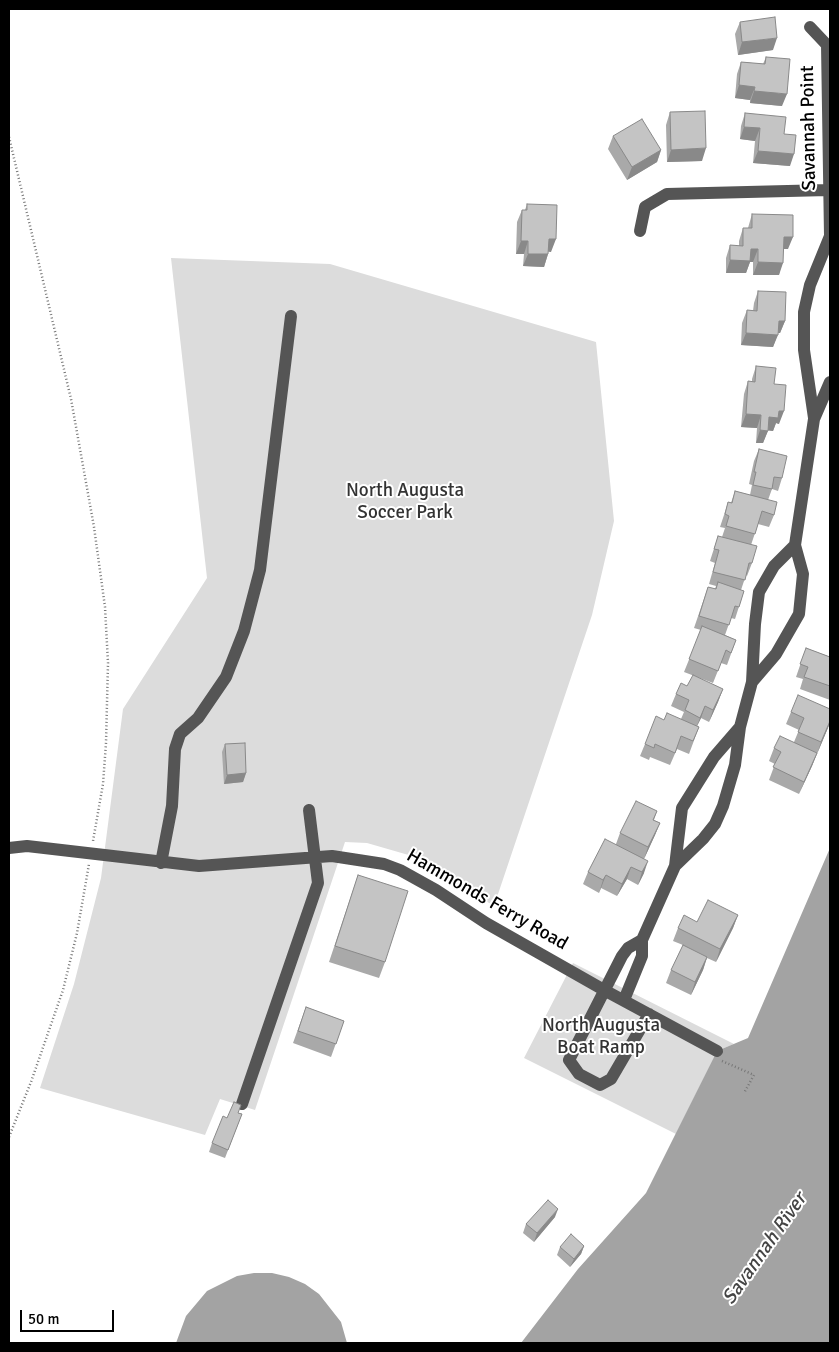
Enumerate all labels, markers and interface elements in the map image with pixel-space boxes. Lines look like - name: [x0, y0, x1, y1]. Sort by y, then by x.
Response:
- street label: Savannah Point: [797, 65, 821, 191]
- park label: North Augusta Soccer Park: [346, 480, 464, 524]
- street label: Hammonds Ferry Road: [402, 844, 572, 956]
- park label: North Augusta Boat Ramp: [542, 1015, 660, 1059]
- water label: Savannah River: [718, 1189, 812, 1309]
- scale bar: [22, 1300, 116, 1332]
- text: 50 m: [28, 1310, 59, 1328]

